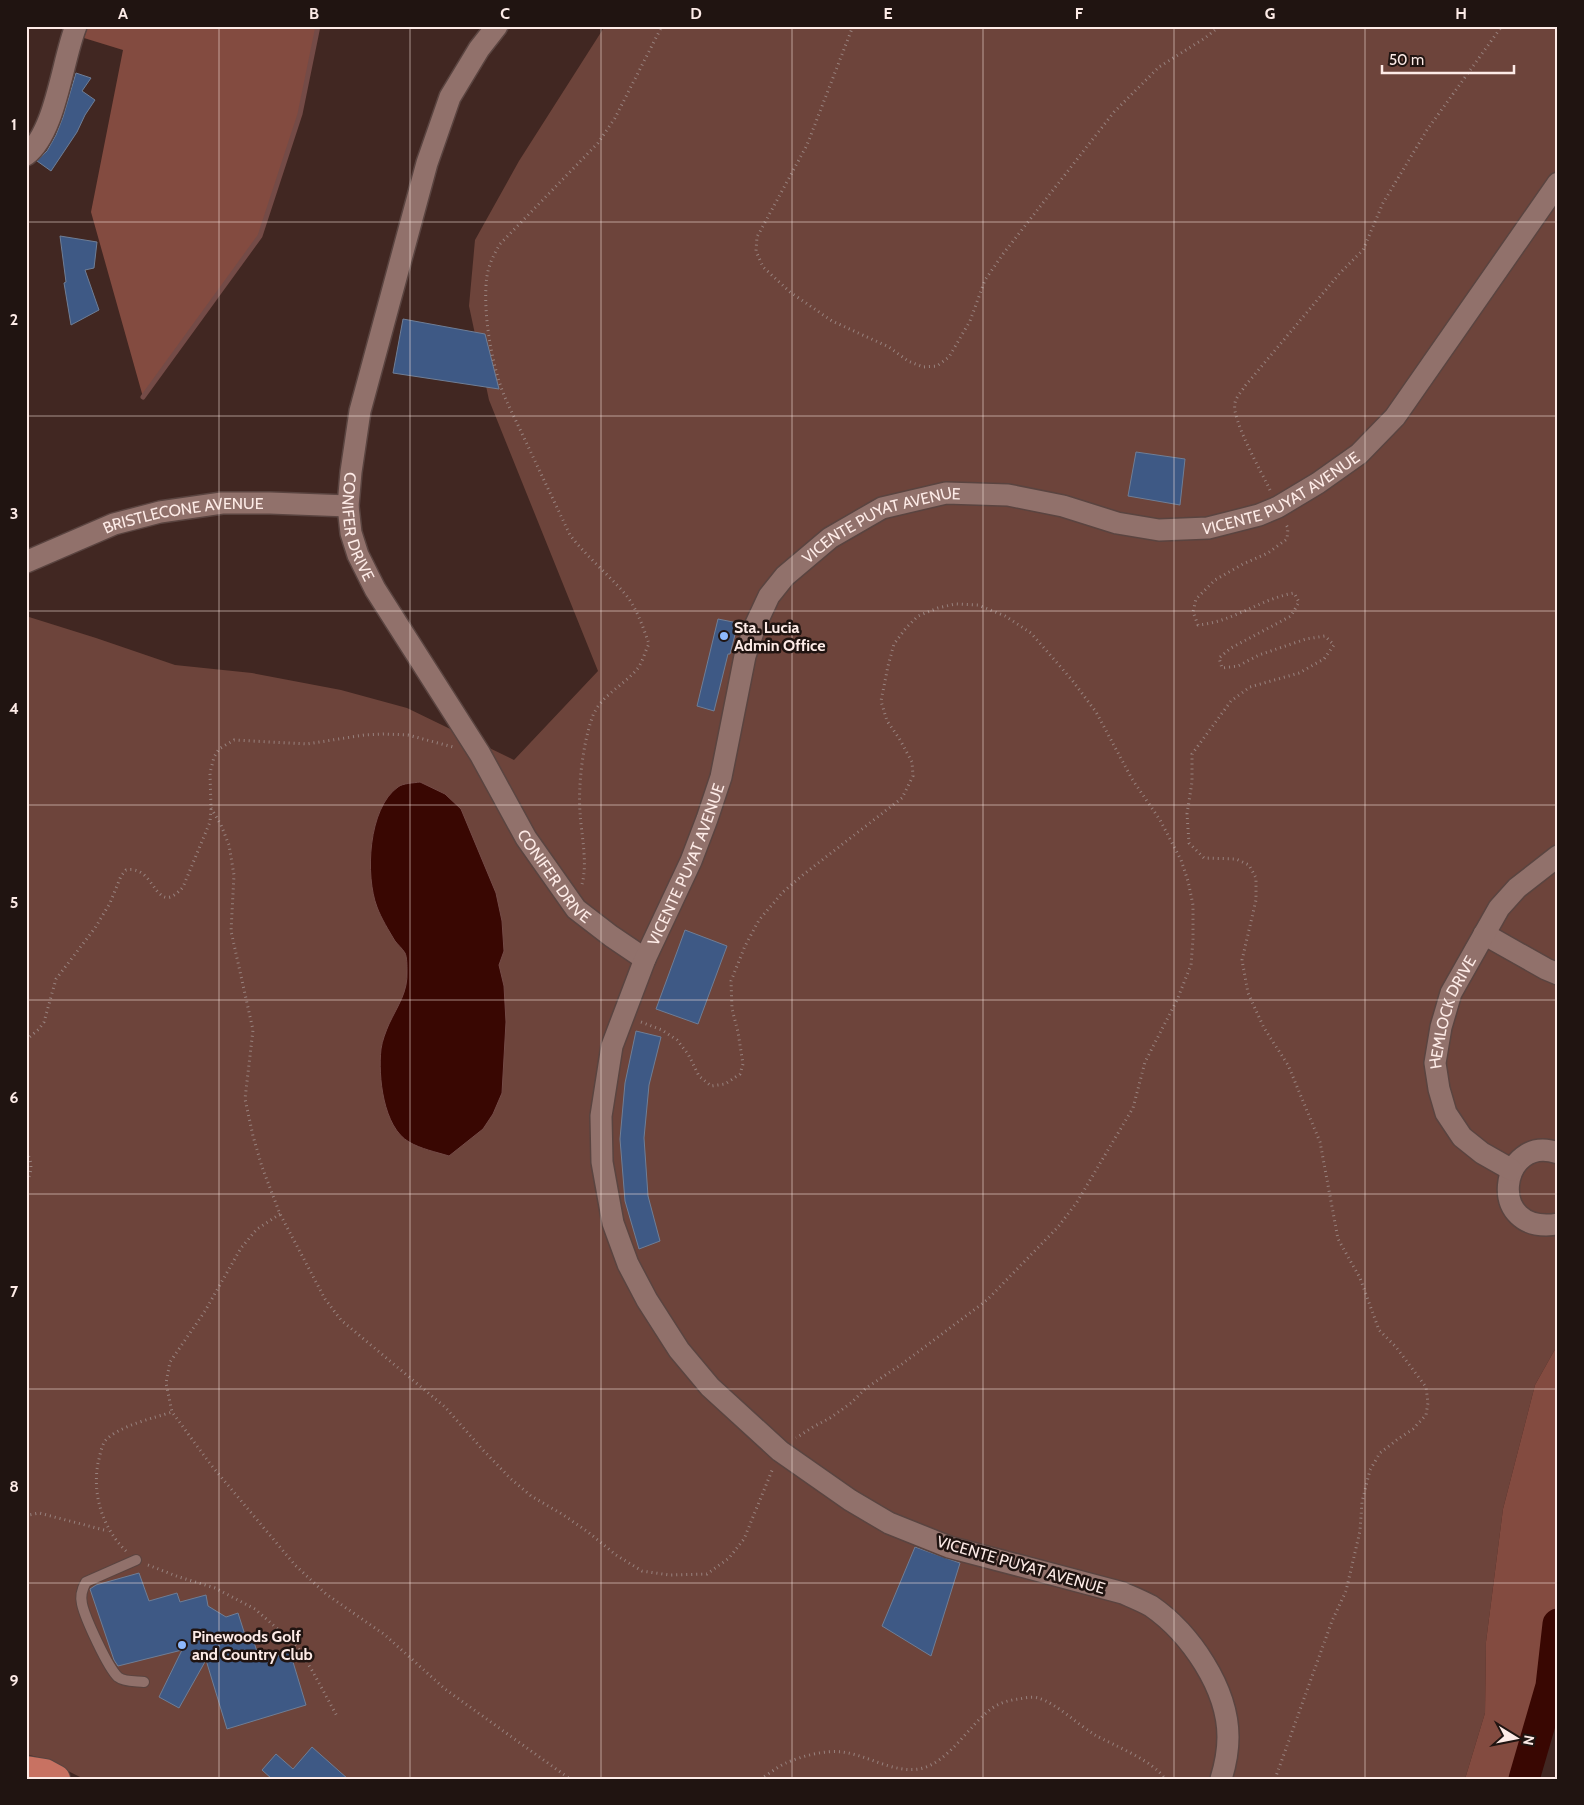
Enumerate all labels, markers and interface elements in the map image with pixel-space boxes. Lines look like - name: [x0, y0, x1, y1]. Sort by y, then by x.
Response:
- text: A: [118, 4, 128, 23]
- text: B: [309, 4, 319, 23]
- text: C: [500, 4, 510, 23]
- text: D: [690, 4, 702, 23]
- text: E: [883, 4, 893, 23]
- text: F: [1075, 4, 1084, 23]
- text: G: [1265, 4, 1275, 23]
- text: H: [1455, 4, 1467, 23]
- scale bar: [1382, 42, 1514, 74]
- text: 50 m: [1389, 51, 1424, 69]
- text: 1: [11, 115, 17, 134]
- text: 2: [10, 310, 18, 329]
- street label: VICENTE PUYAT AVENUE: [1202, 447, 1363, 538]
- street label: CONIFER DRIVE: [338, 471, 379, 584]
- street label: VICENTE PUYAT AVENUE: [798, 482, 961, 567]
- street label: BRISTLECONE AVENUE: [100, 493, 264, 537]
- text: 3: [10, 504, 18, 523]
- place label: Sta. Lucia Admin Office: [734, 618, 826, 655]
- marker: Sta. Lucia Admin Office: [718, 630, 730, 642]
- text: 4: [9, 699, 19, 718]
- street label: VICENTE PUYAT AVENUE: [643, 781, 728, 948]
- street label: CONIFER DRIVE: [514, 826, 595, 927]
- text: 5: [10, 893, 18, 912]
- street label: HEMLOCK DRIVE: [1425, 952, 1480, 1070]
- text: 6: [10, 1088, 19, 1107]
- text: 7: [10, 1282, 19, 1301]
- text: 8: [9, 1477, 19, 1496]
- street label: VICENTE PUYAT AVENUE: [935, 1532, 1107, 1598]
- place label: Pinewoods Golf and Country Club: [192, 1627, 313, 1664]
- marker: Pinewoods Golf and Country Club: [176, 1639, 188, 1651]
- text: 9: [10, 1671, 19, 1690]
- north arrow: [1492, 1712, 1542, 1762]
- text: N: [1519, 1734, 1539, 1747]

